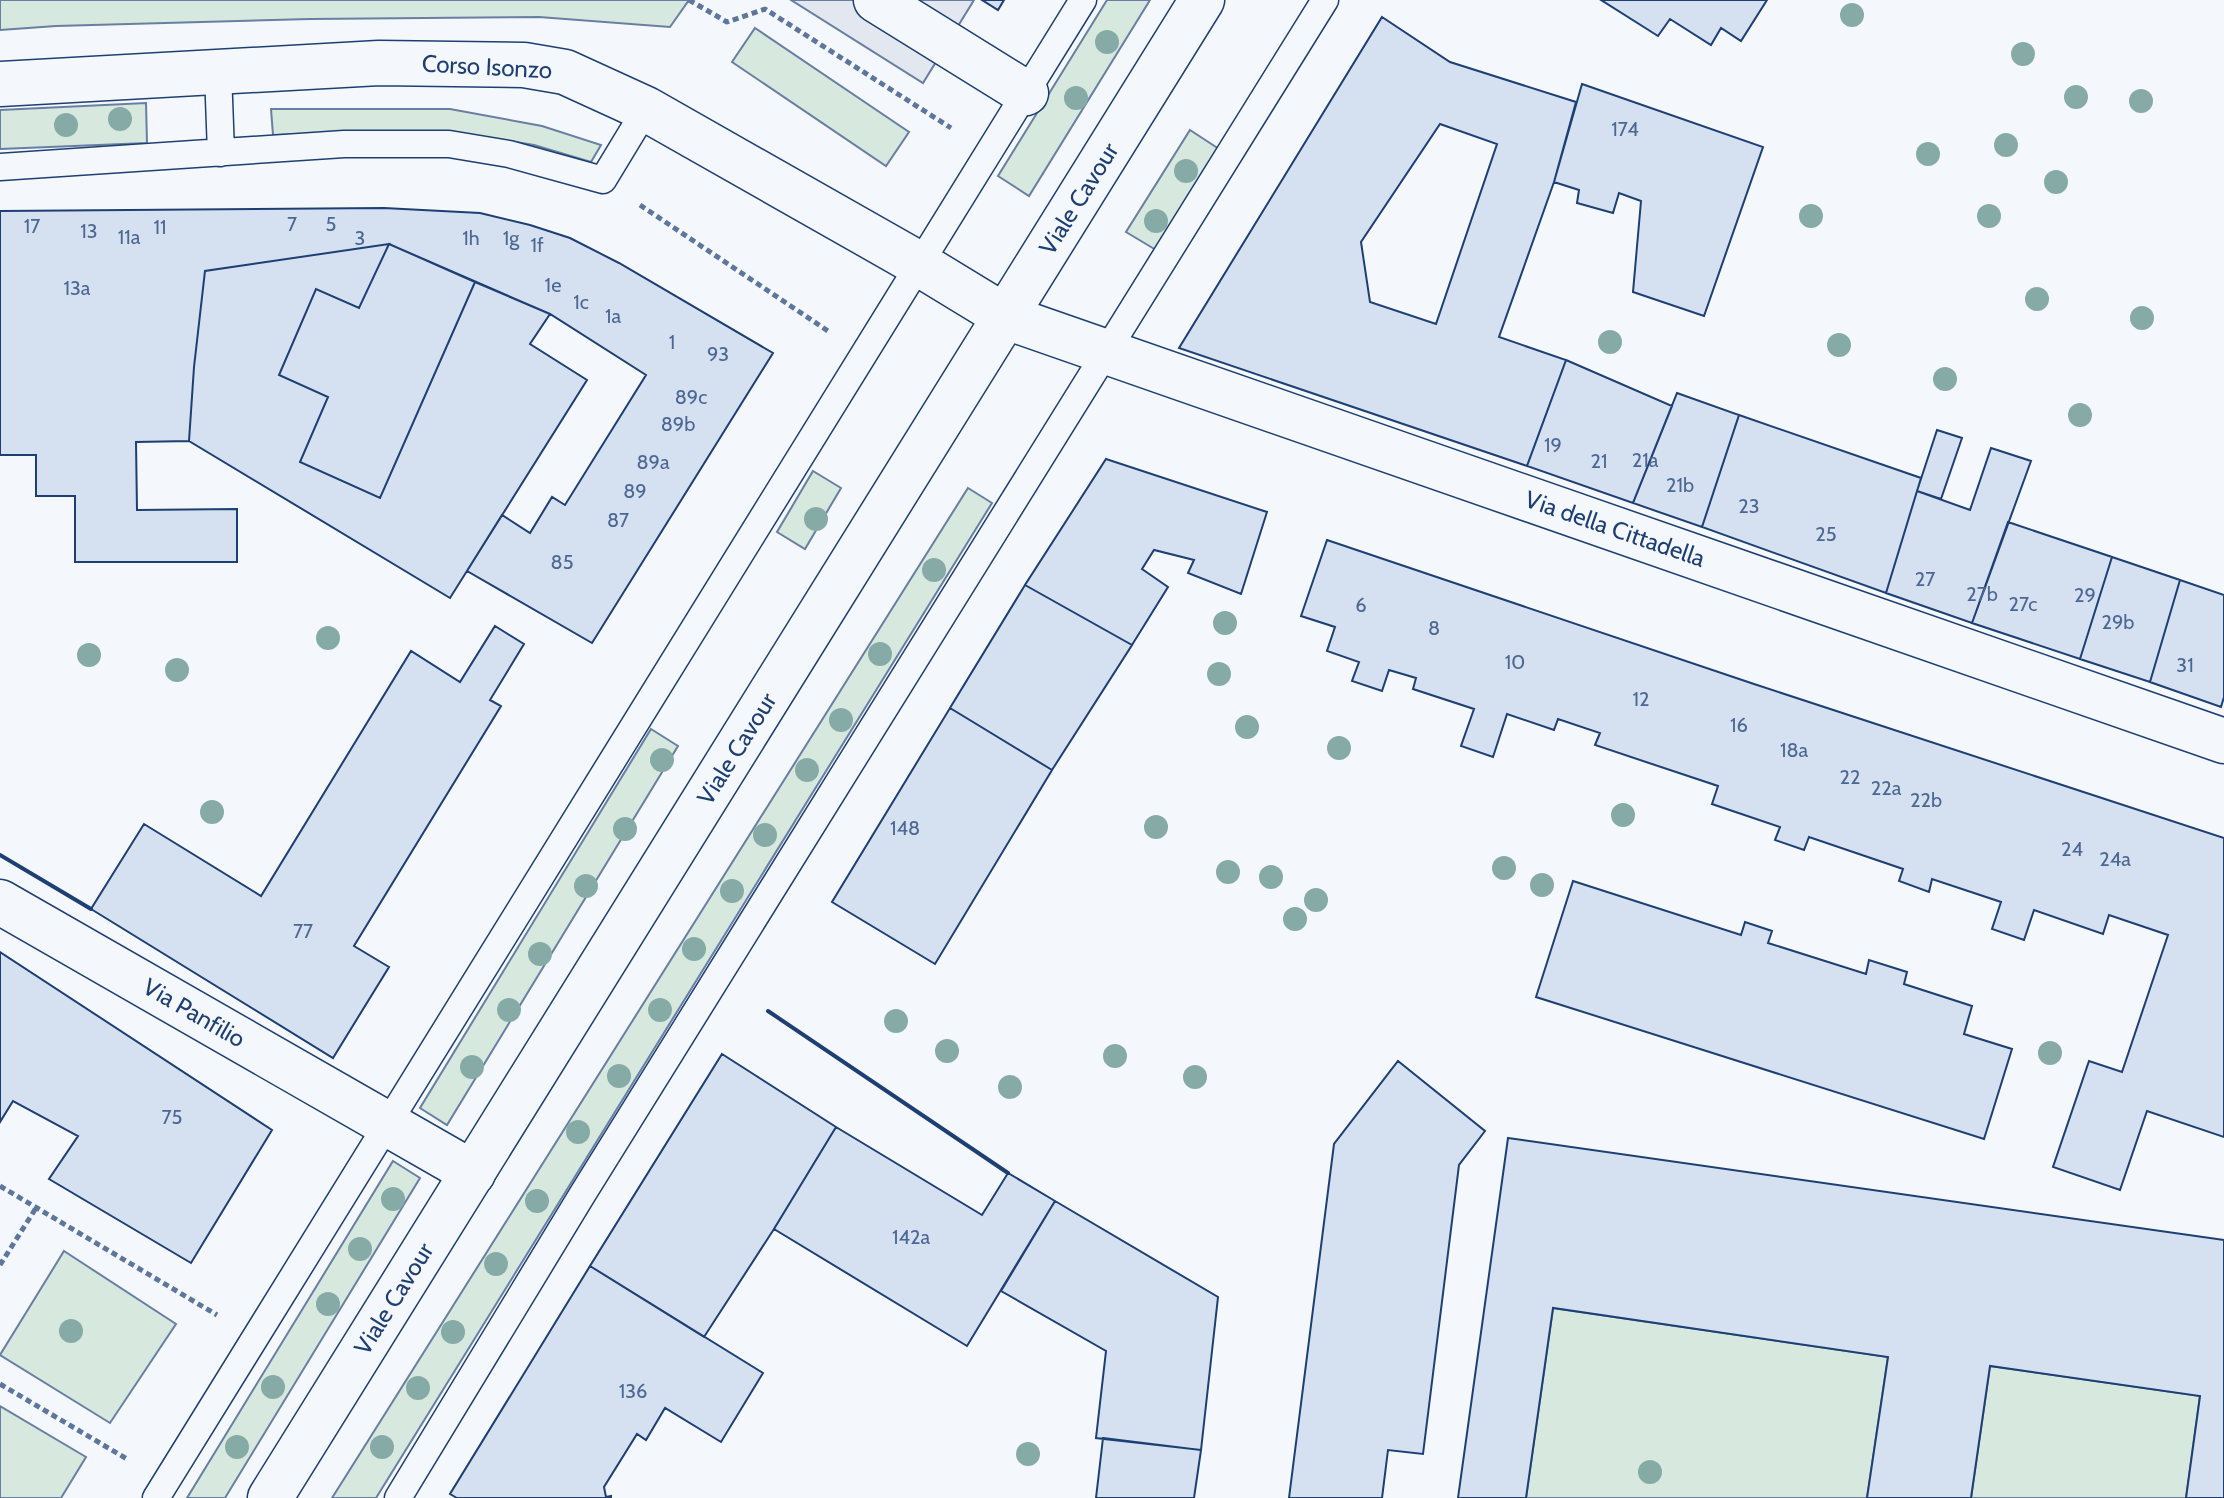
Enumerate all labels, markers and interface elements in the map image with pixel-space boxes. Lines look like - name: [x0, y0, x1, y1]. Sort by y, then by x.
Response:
- street label: Corso Isonzo: [421, 49, 553, 84]
- house number: 174: [1611, 117, 1639, 141]
- street label: Viale Cavour: [1033, 137, 1125, 260]
- house number: 7: [287, 212, 297, 236]
- house number: 5: [326, 212, 336, 236]
- house number: 17: [24, 214, 40, 238]
- house number: 11: [153, 215, 167, 239]
- house number: 13: [80, 219, 98, 243]
- house number: 11a: [118, 225, 141, 249]
- house number: 3: [355, 226, 365, 250]
- house number: 1h: [462, 226, 480, 250]
- house number: 1g: [503, 226, 520, 250]
- house number: 1f: [530, 233, 544, 257]
- house number: 1e: [545, 273, 561, 297]
- house number: 13a: [64, 276, 91, 300]
- house number: 1c: [573, 290, 589, 314]
- house number: 1a: [605, 304, 621, 328]
- house number: 1: [669, 330, 675, 354]
- house number: 93: [707, 342, 729, 366]
- house number: 89c: [675, 385, 707, 409]
- house number: 89b: [661, 412, 695, 436]
- house number: 19: [1544, 433, 1562, 457]
- house number: 21a: [1632, 448, 1659, 472]
- house number: 21: [1591, 449, 1608, 473]
- house number: 89a: [636, 450, 670, 474]
- house number: 21b: [1666, 473, 1694, 497]
- house number: 89: [623, 479, 647, 503]
- street label: Via della Cittadella: [1521, 484, 1709, 573]
- house number: 23: [1738, 494, 1760, 518]
- house number: 87: [607, 508, 629, 532]
- house number: 25: [1815, 522, 1837, 546]
- house number: 85: [551, 550, 573, 574]
- house number: 27: [1915, 567, 1935, 591]
- house number: 27b: [1966, 582, 1998, 606]
- house number: 29: [2074, 583, 2096, 607]
- house number: 27c: [2009, 592, 2037, 616]
- house number: 6: [1355, 593, 1367, 617]
- house number: 29b: [2102, 610, 2134, 634]
- house number: 8: [1428, 616, 1440, 640]
- house number: 10: [1505, 650, 1525, 674]
- house number: 31: [2176, 653, 2194, 677]
- street label: Viale Cavour: [691, 687, 783, 810]
- house number: 12: [1633, 687, 1650, 711]
- house number: 16: [1730, 713, 1748, 737]
- house number: 18a: [1780, 738, 1809, 762]
- house number: 22: [1840, 765, 1860, 789]
- house number: 22a: [1871, 776, 1902, 800]
- house number: 22b: [1910, 788, 1942, 812]
- house number: 148: [890, 816, 920, 840]
- house number: 24: [2061, 837, 2083, 861]
- house number: 24a: [2099, 847, 2131, 871]
- house number: 77: [293, 919, 313, 943]
- street label: Via Panfilio: [138, 972, 250, 1053]
- house number: 75: [162, 1105, 182, 1129]
- house number: 142a: [892, 1225, 930, 1249]
- street label: Viale Cavour: [348, 1237, 440, 1360]
- house number: 136: [619, 1379, 647, 1403]

